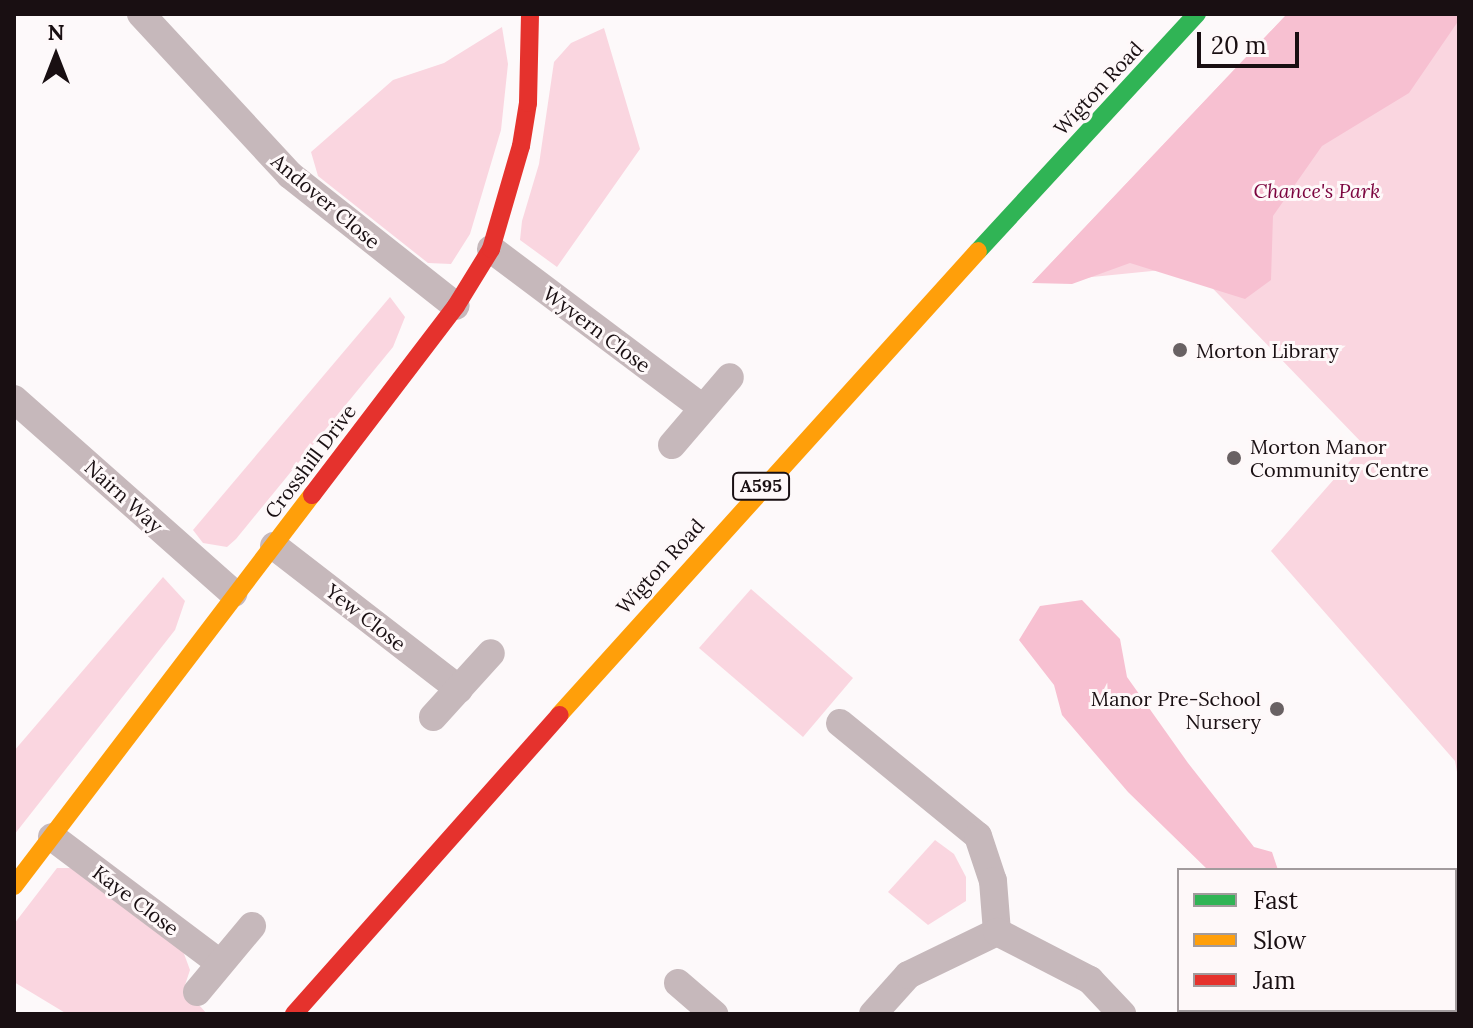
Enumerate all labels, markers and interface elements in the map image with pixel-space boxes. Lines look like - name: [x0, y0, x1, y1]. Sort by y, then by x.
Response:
- north arrow: [16, 16, 96, 96]
- scale bar: [1201, 16, 1303, 66]
- text: N: [47, 18, 65, 46]
- text: 20 m: [1211, 30, 1267, 61]
- street label: Wigton Road: [1048, 36, 1148, 140]
- street label: Andover Close: [267, 149, 385, 253]
- park label: Chance's Park: [1254, 178, 1380, 202]
- street label: Wyvern Close: [539, 281, 655, 377]
- place label: Morton Library: [1196, 338, 1339, 362]
- marker: Morton Library: [1171, 341, 1189, 359]
- street label: Crosshill Drive: [259, 399, 361, 523]
- place label: Morton Manor Community Centre: [1250, 434, 1429, 481]
- marker: Morton Manor Community Centre: [1225, 449, 1243, 467]
- street label: Nairn Way: [80, 455, 168, 537]
- road number: A595: [731, 472, 791, 500]
- street label: Wigton Road: [611, 514, 709, 618]
- street label: Yew Close: [321, 578, 411, 656]
- place label: Manor Pre-School Nursery: [1091, 686, 1261, 733]
- marker: Manor Pre-School Nursery: [1268, 700, 1286, 718]
- street label: Kaye Close: [88, 860, 184, 940]
- legend: [1177, 868, 1457, 1012]
- text: Fast: [1253, 885, 1298, 916]
- text: Slow: [1253, 925, 1306, 956]
- text: Jam: [1253, 965, 1295, 996]

